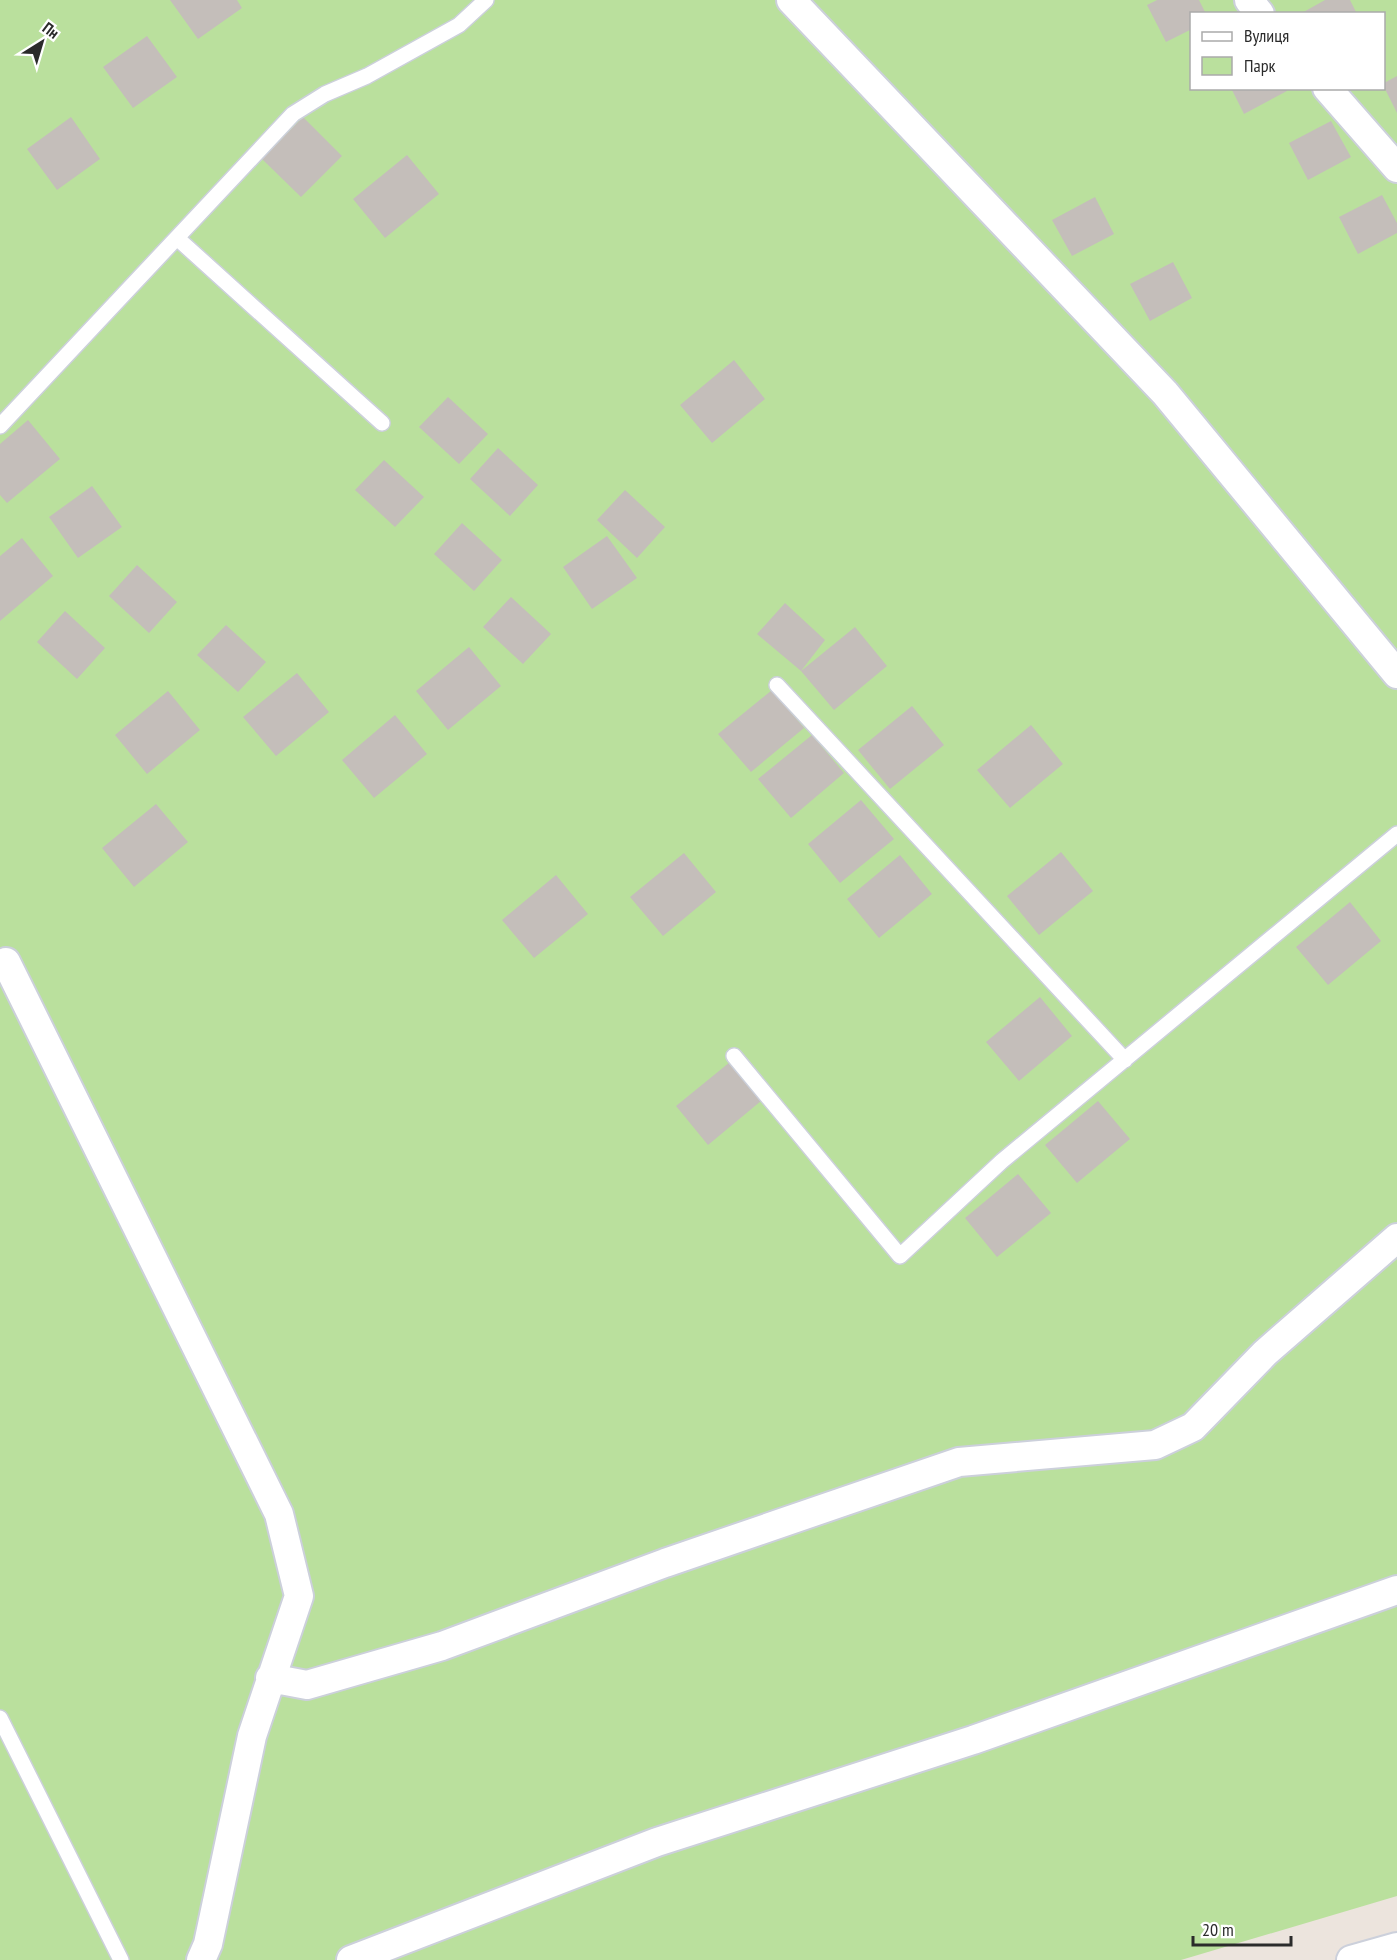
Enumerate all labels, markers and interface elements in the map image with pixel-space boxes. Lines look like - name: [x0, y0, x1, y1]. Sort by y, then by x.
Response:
- north arrow: [12, 12, 72, 72]
- legend: [1190, 12, 1385, 90]
- text: Пн: [39, 17, 63, 43]
- text: Вулиця: [1244, 24, 1289, 47]
- text: Парк: [1244, 54, 1275, 77]
- scale bar: [1193, 1909, 1290, 1947]
- text: 20 m: [1202, 1918, 1234, 1941]

